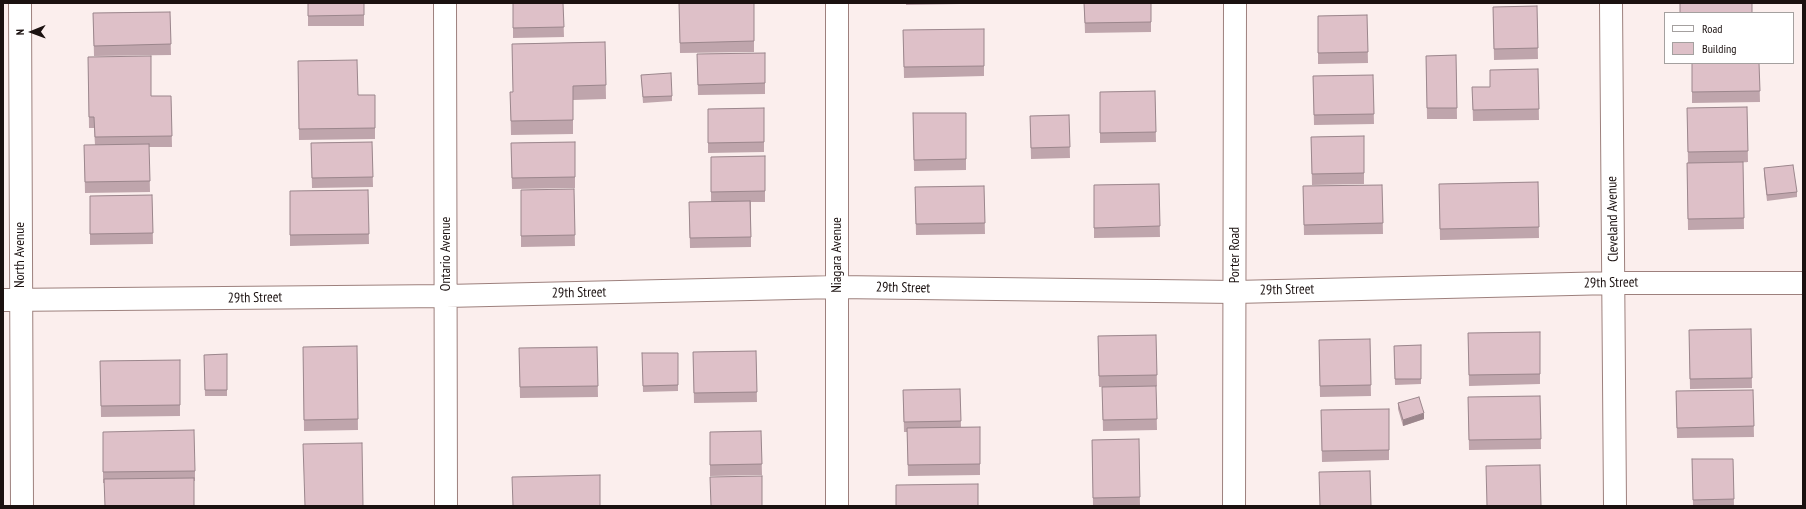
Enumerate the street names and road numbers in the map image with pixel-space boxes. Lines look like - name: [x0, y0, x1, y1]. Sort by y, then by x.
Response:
- street label: Cleveland Avenue: [1604, 176, 1622, 262]
- street label: Ontario Avenue: [438, 217, 454, 291]
- street label: Niagara Avenue: [829, 217, 845, 293]
- street label: North Avenue: [12, 222, 28, 288]
- street label: Porter Road: [1227, 227, 1243, 283]
- street label: 29th Street: [1584, 274, 1638, 292]
- street label: 29th Street: [876, 279, 930, 297]
- street label: 29th Street: [1260, 281, 1314, 299]
- street label: 29th Street: [552, 284, 606, 302]
- street label: 29th Street: [228, 289, 282, 307]

